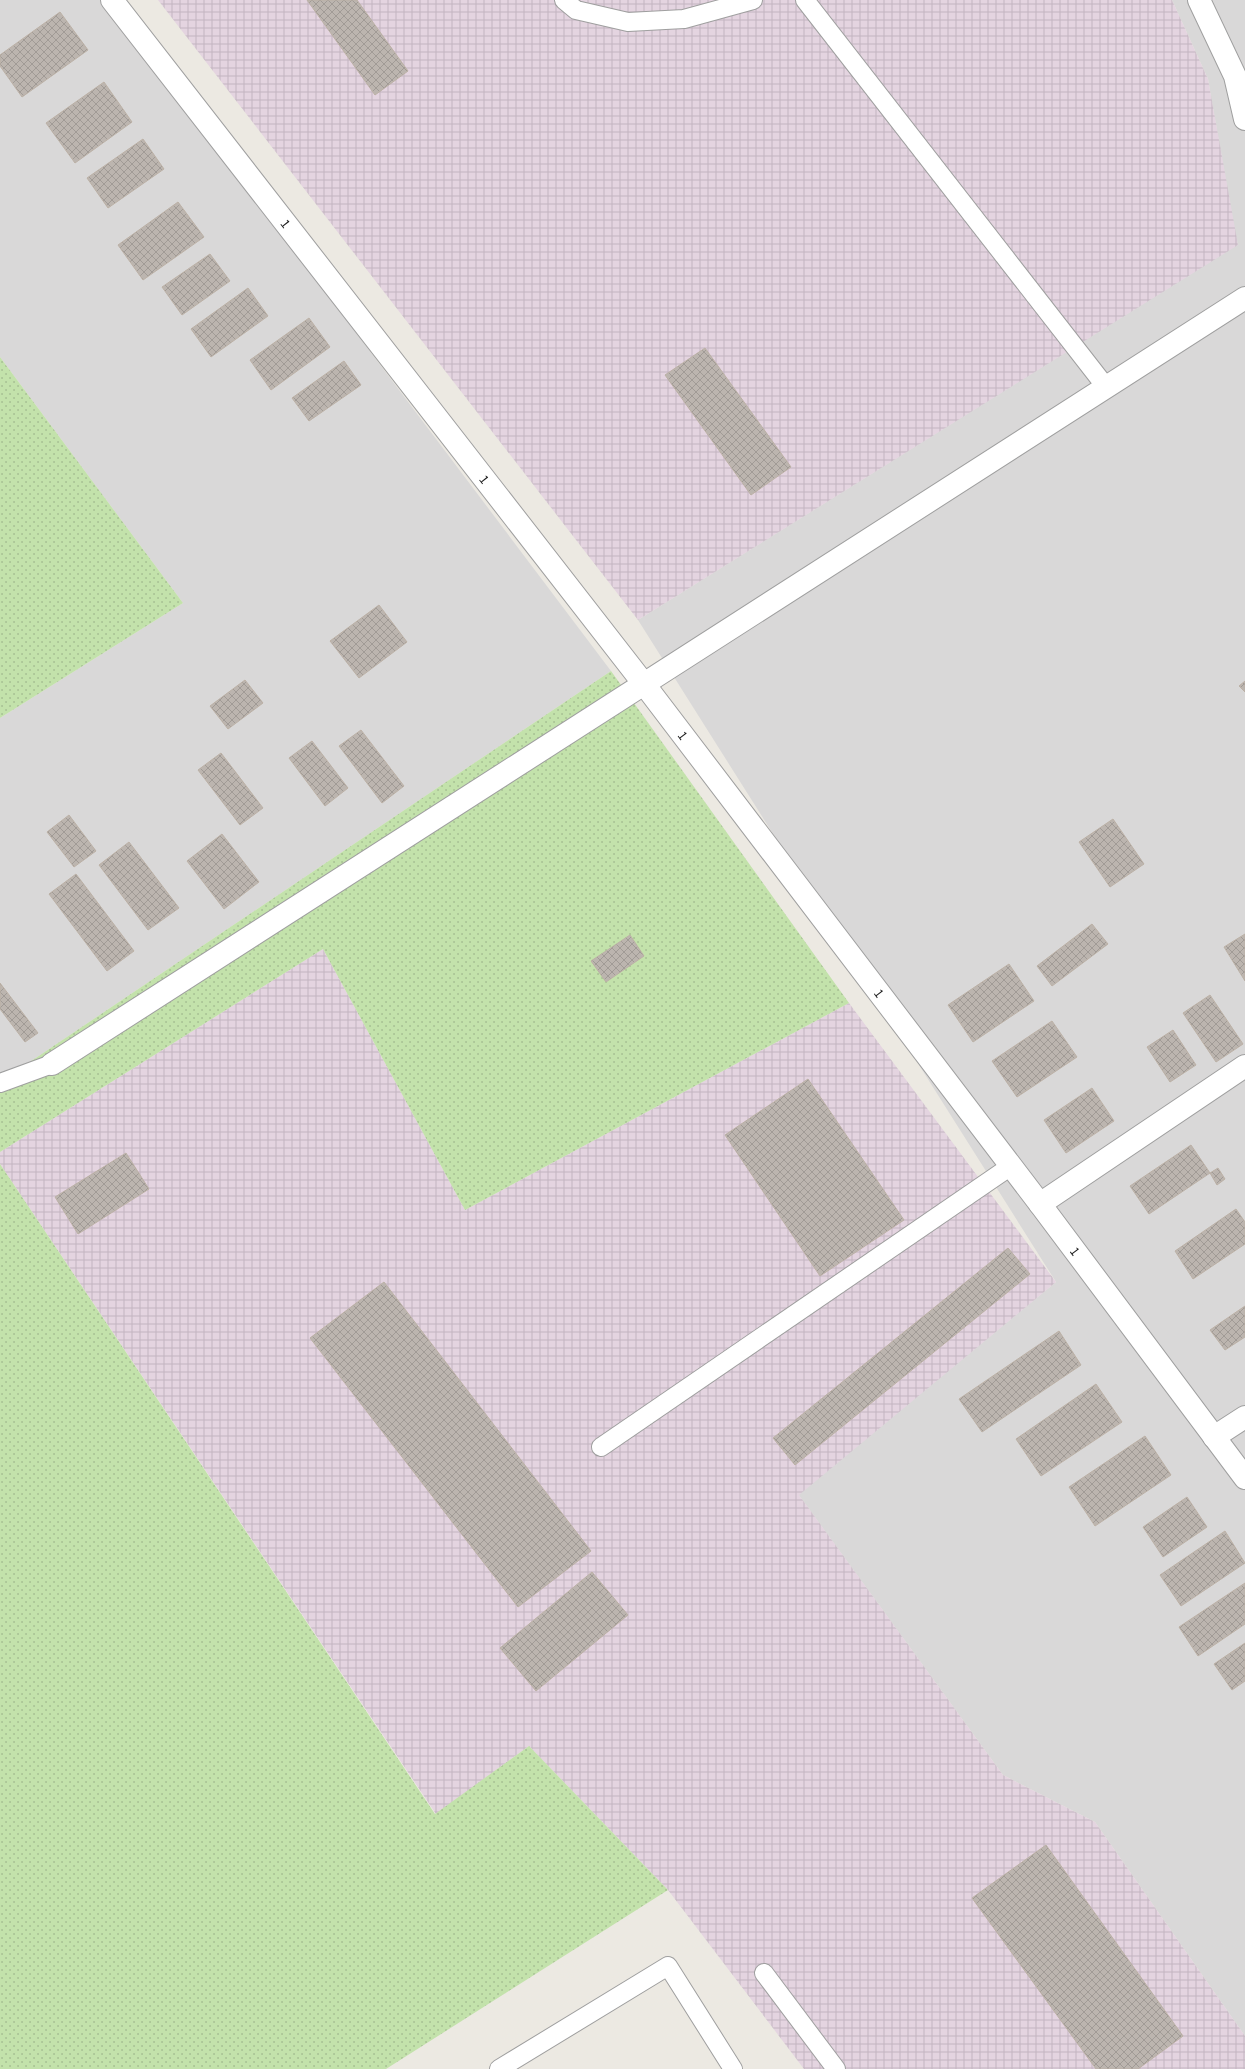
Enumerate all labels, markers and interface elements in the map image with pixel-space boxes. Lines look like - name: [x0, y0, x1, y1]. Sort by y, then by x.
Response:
- street label: 1: [275, 215, 295, 233]
- street label: 1: [474, 471, 494, 489]
- street label: 1: [672, 727, 692, 745]
- street label: 1: [868, 985, 889, 1003]
- street label: 1: [1064, 1243, 1085, 1261]

